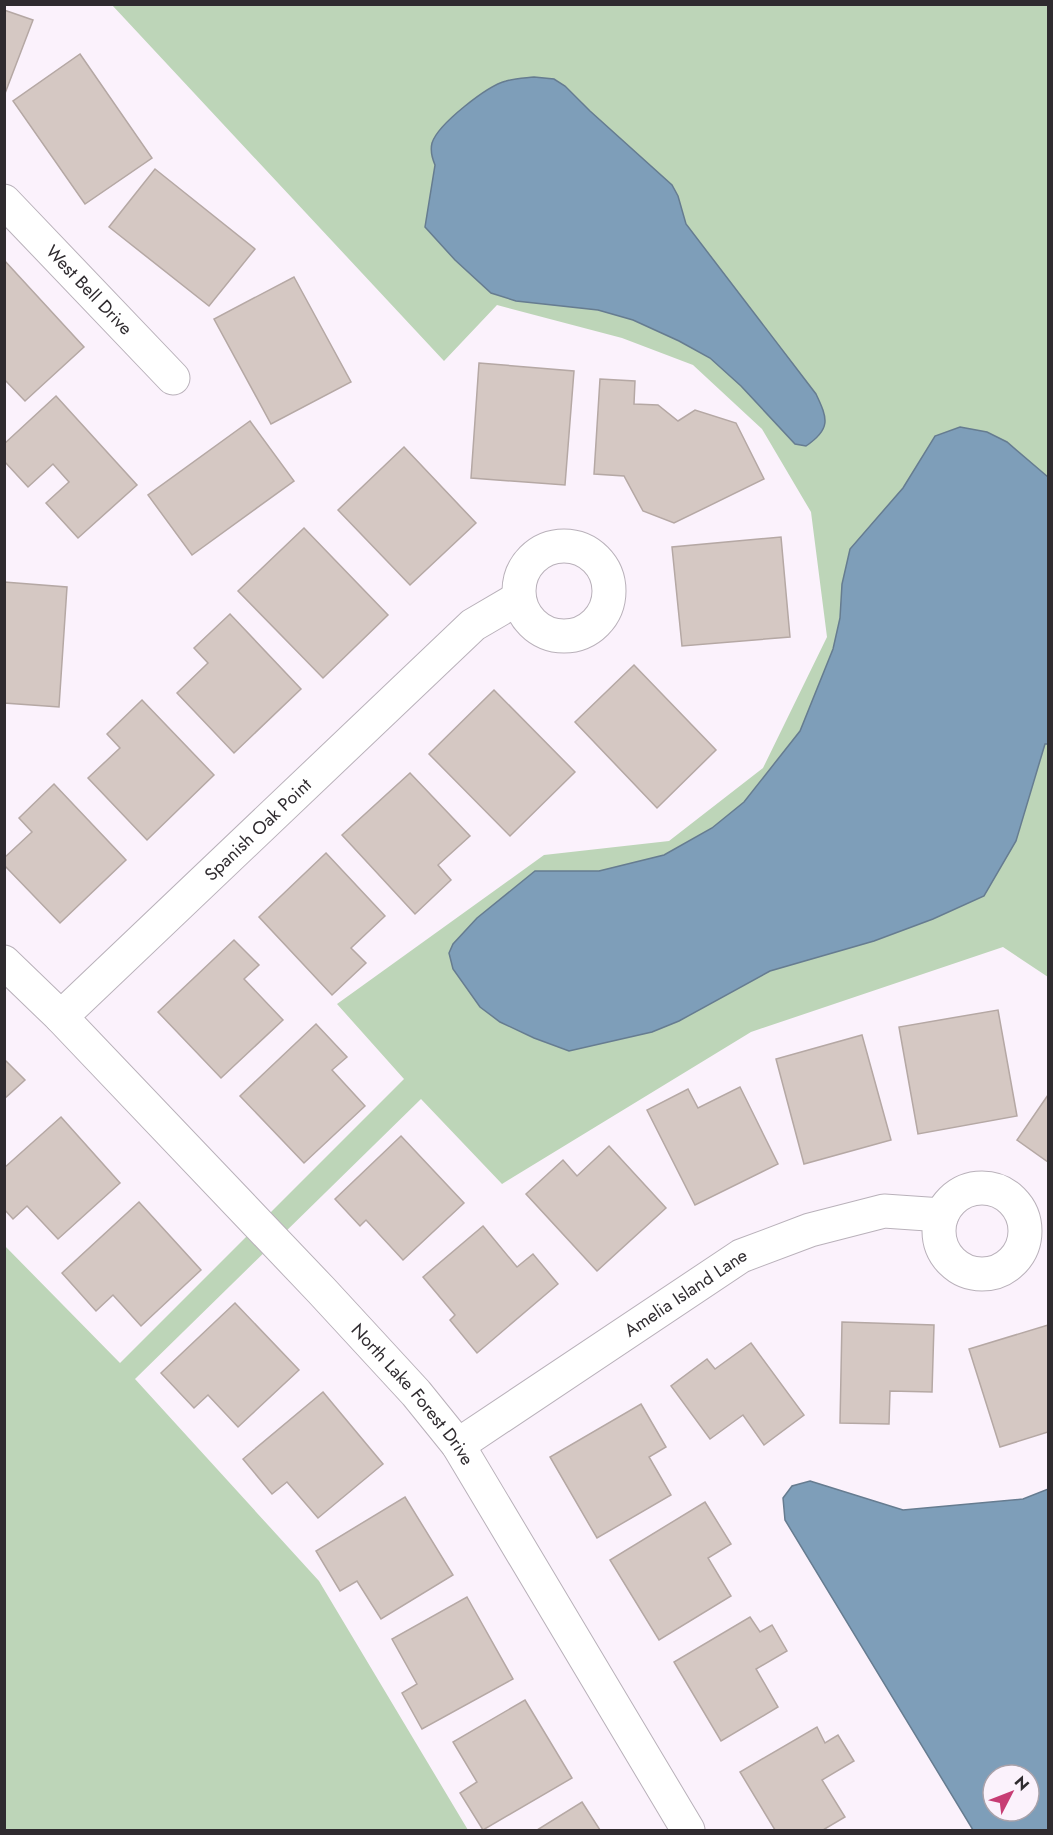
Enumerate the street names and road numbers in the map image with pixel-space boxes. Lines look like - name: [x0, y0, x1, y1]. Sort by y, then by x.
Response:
- street label: West Bell Drive: [40, 239, 138, 341]
- street label: Spanish Oak Point: [199, 772, 318, 887]
- street label: Amelia Island Lane: [619, 1242, 751, 1343]
- street label: North Lake Forest Drive: [345, 1318, 480, 1470]

